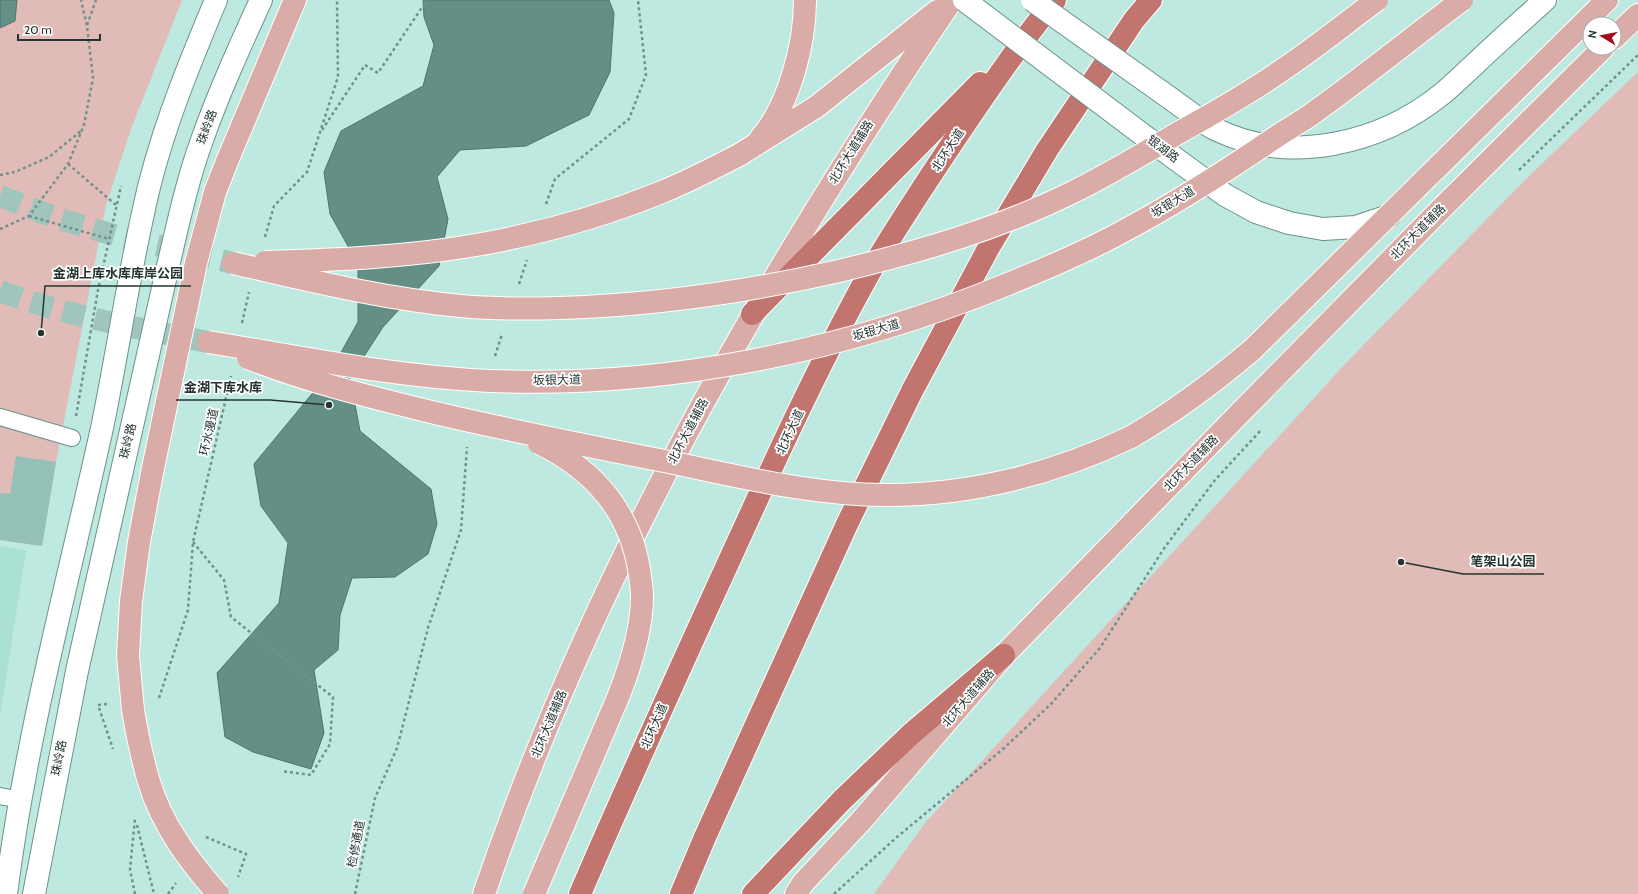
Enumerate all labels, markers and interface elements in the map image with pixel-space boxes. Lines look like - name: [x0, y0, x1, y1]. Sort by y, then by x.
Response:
- scale bar: [18, 16, 100, 42]
- north arrow: [1582, 16, 1622, 56]
- text: 20 m: [24, 22, 52, 37]
- text: N: [1585, 29, 1600, 39]
- street label: 珠岭路: [193, 107, 220, 146]
- street label: 北环大道辅路: [825, 117, 876, 186]
- street label: 北环大道: [928, 126, 967, 174]
- street label: 银湖路: [1144, 132, 1182, 165]
- street label: 坂银大道: [1148, 183, 1197, 220]
- street label: 北环大道辅路: [1387, 201, 1448, 262]
- callout: 金湖上库水库库岸公园: [45, 261, 191, 286]
- text: 金湖上库水库库岸公园: [53, 265, 183, 281]
- street label: 坂银大道: [851, 316, 901, 343]
- street label: 坂银大道: [533, 372, 581, 387]
- callout: 金湖下库水库: [176, 375, 270, 400]
- text: 金湖下库水库: [184, 379, 262, 395]
- street label: 北环大道辅路: [664, 395, 711, 466]
- street label: 环水漫道: [196, 407, 221, 457]
- street label: 北环大道: [773, 407, 806, 457]
- street label: 珠岭路: [116, 422, 139, 460]
- street label: 北环大道辅路: [1160, 432, 1221, 494]
- callout: 笔架山公园: [1463, 549, 1544, 574]
- text: 笔架山公园: [1470, 553, 1536, 569]
- street label: 北环大道辅路: [938, 666, 997, 730]
- street label: 北环大道辅路: [528, 688, 570, 760]
- street label: 北环大道: [637, 701, 670, 751]
- street label: 珠岭路: [48, 739, 69, 777]
- street label: 检修通道: [344, 819, 367, 869]

